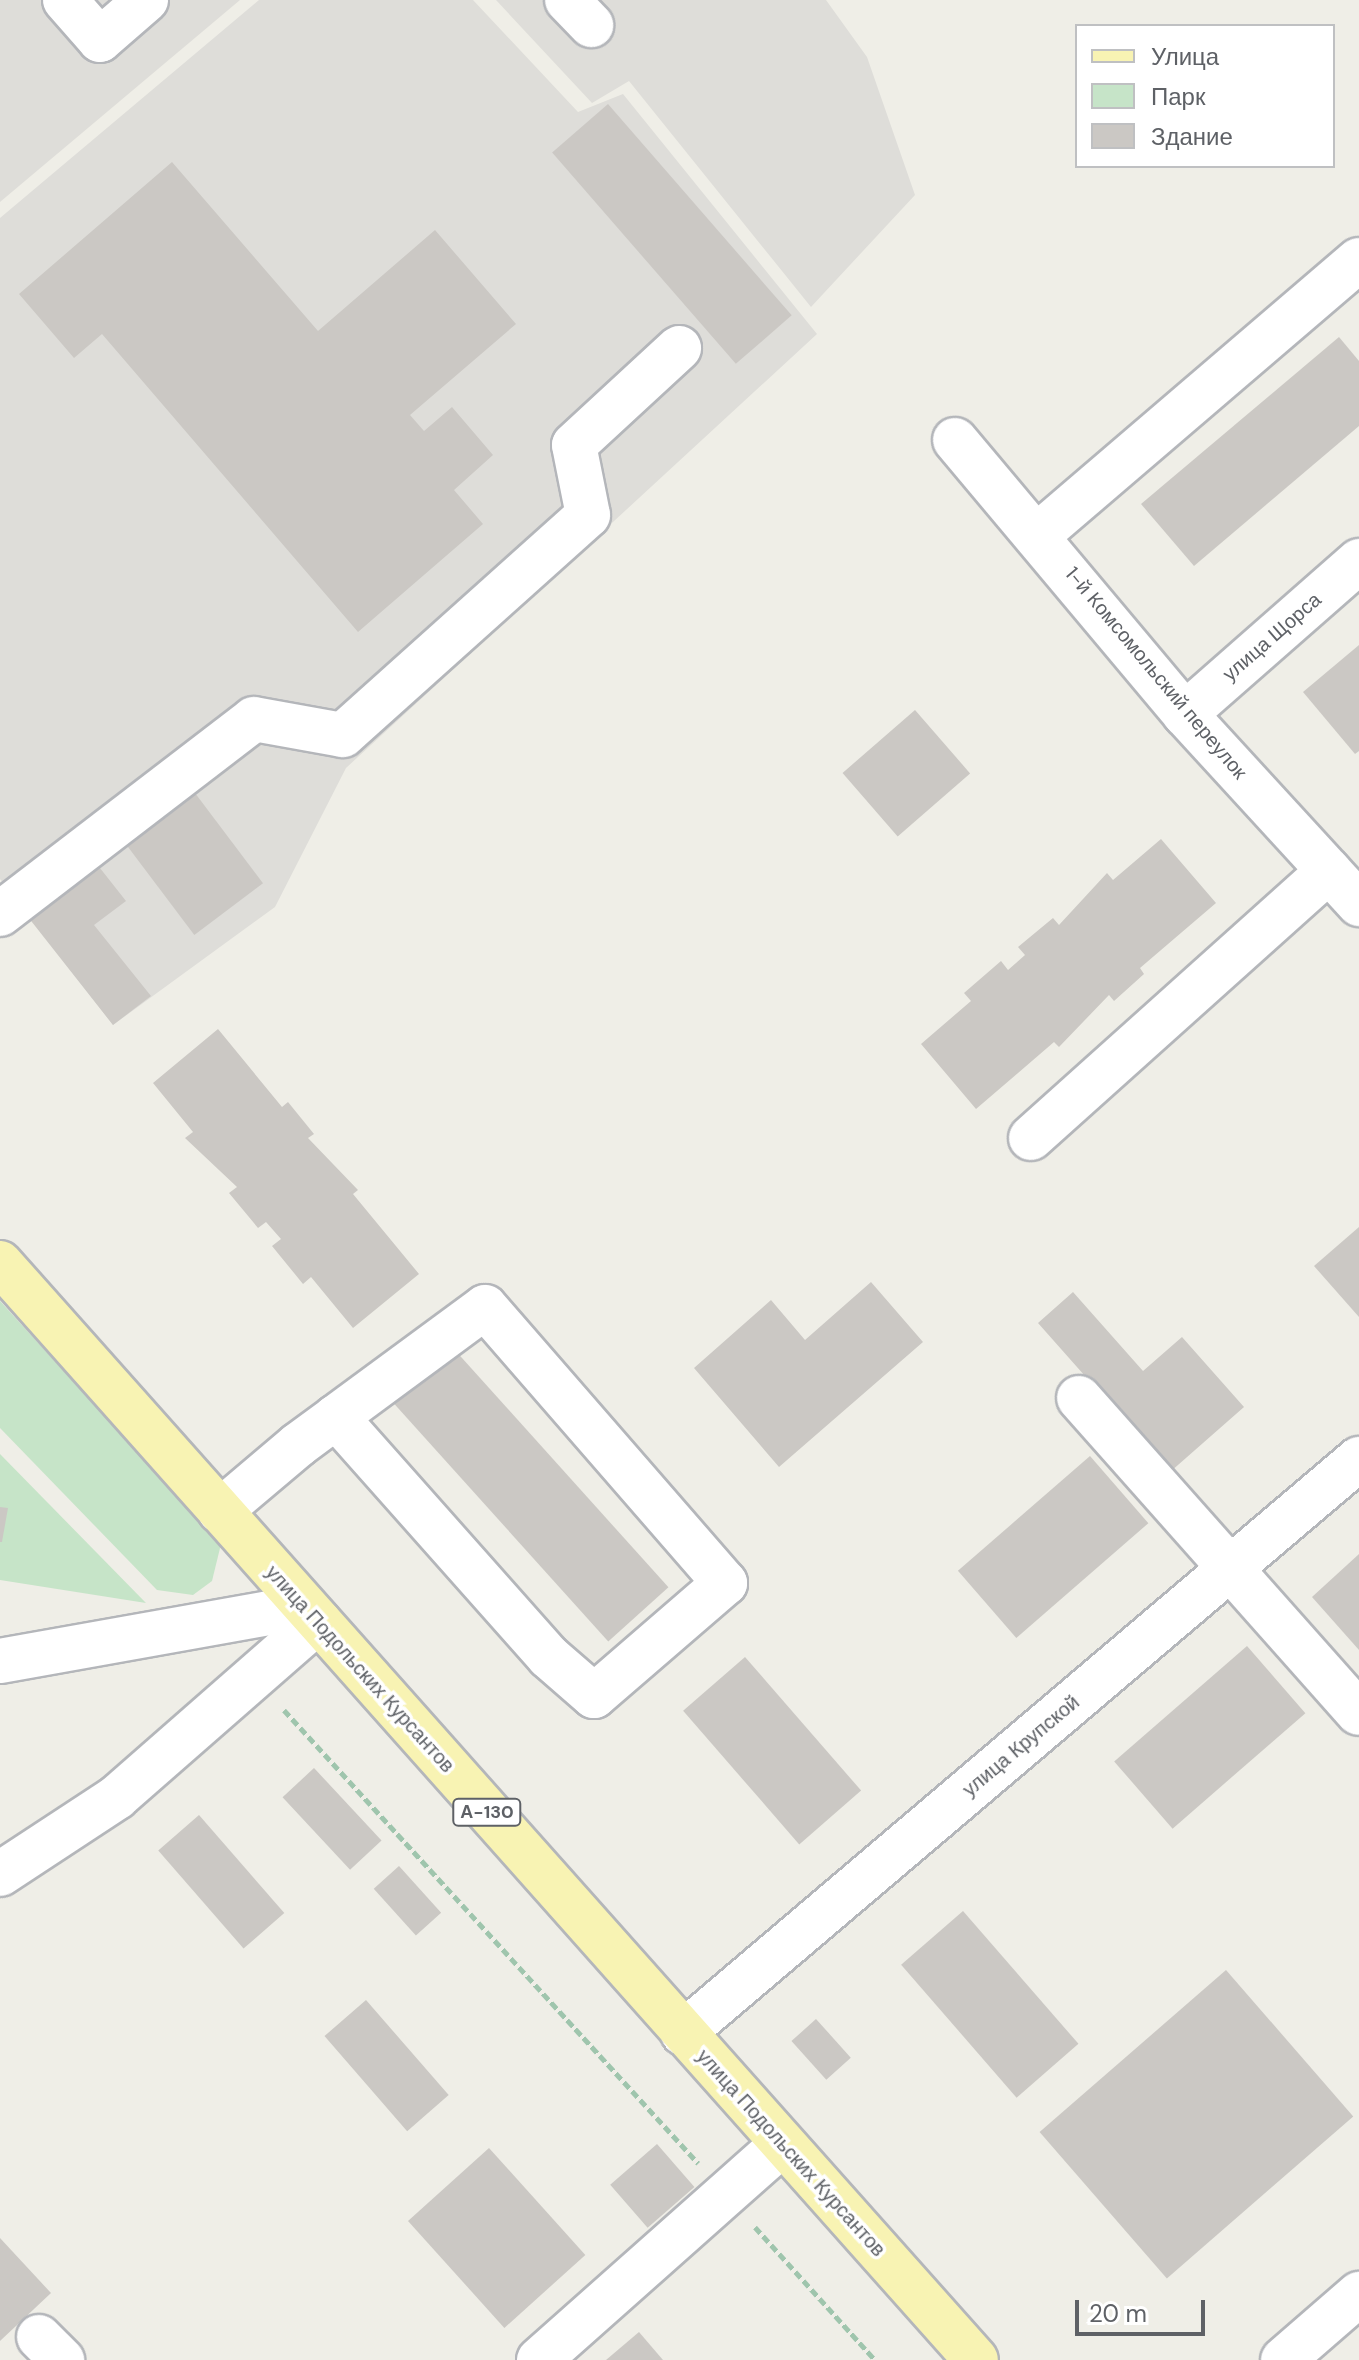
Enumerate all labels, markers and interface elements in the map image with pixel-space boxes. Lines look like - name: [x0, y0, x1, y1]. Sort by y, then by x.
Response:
- legend: [1075, 24, 1335, 168]
- text: Улица: [1151, 41, 1219, 72]
- text: Парк: [1151, 81, 1205, 112]
- text: Здание: [1151, 121, 1233, 152]
- street label: 1-й Комсомольский переулок: [1060, 562, 1252, 784]
- street label: улица Щорса: [1218, 588, 1326, 686]
- street label: улица Подольских Курсантов: [261, 1560, 459, 1778]
- street label: улица Крупской: [958, 1690, 1084, 1802]
- road number: А-130: [451, 1798, 523, 1826]
- street label: улица Подольских Курсантов: [692, 2044, 890, 2262]
- scale bar: [1079, 2284, 1209, 2334]
- text: 20 m: [1089, 2298, 1147, 2329]

